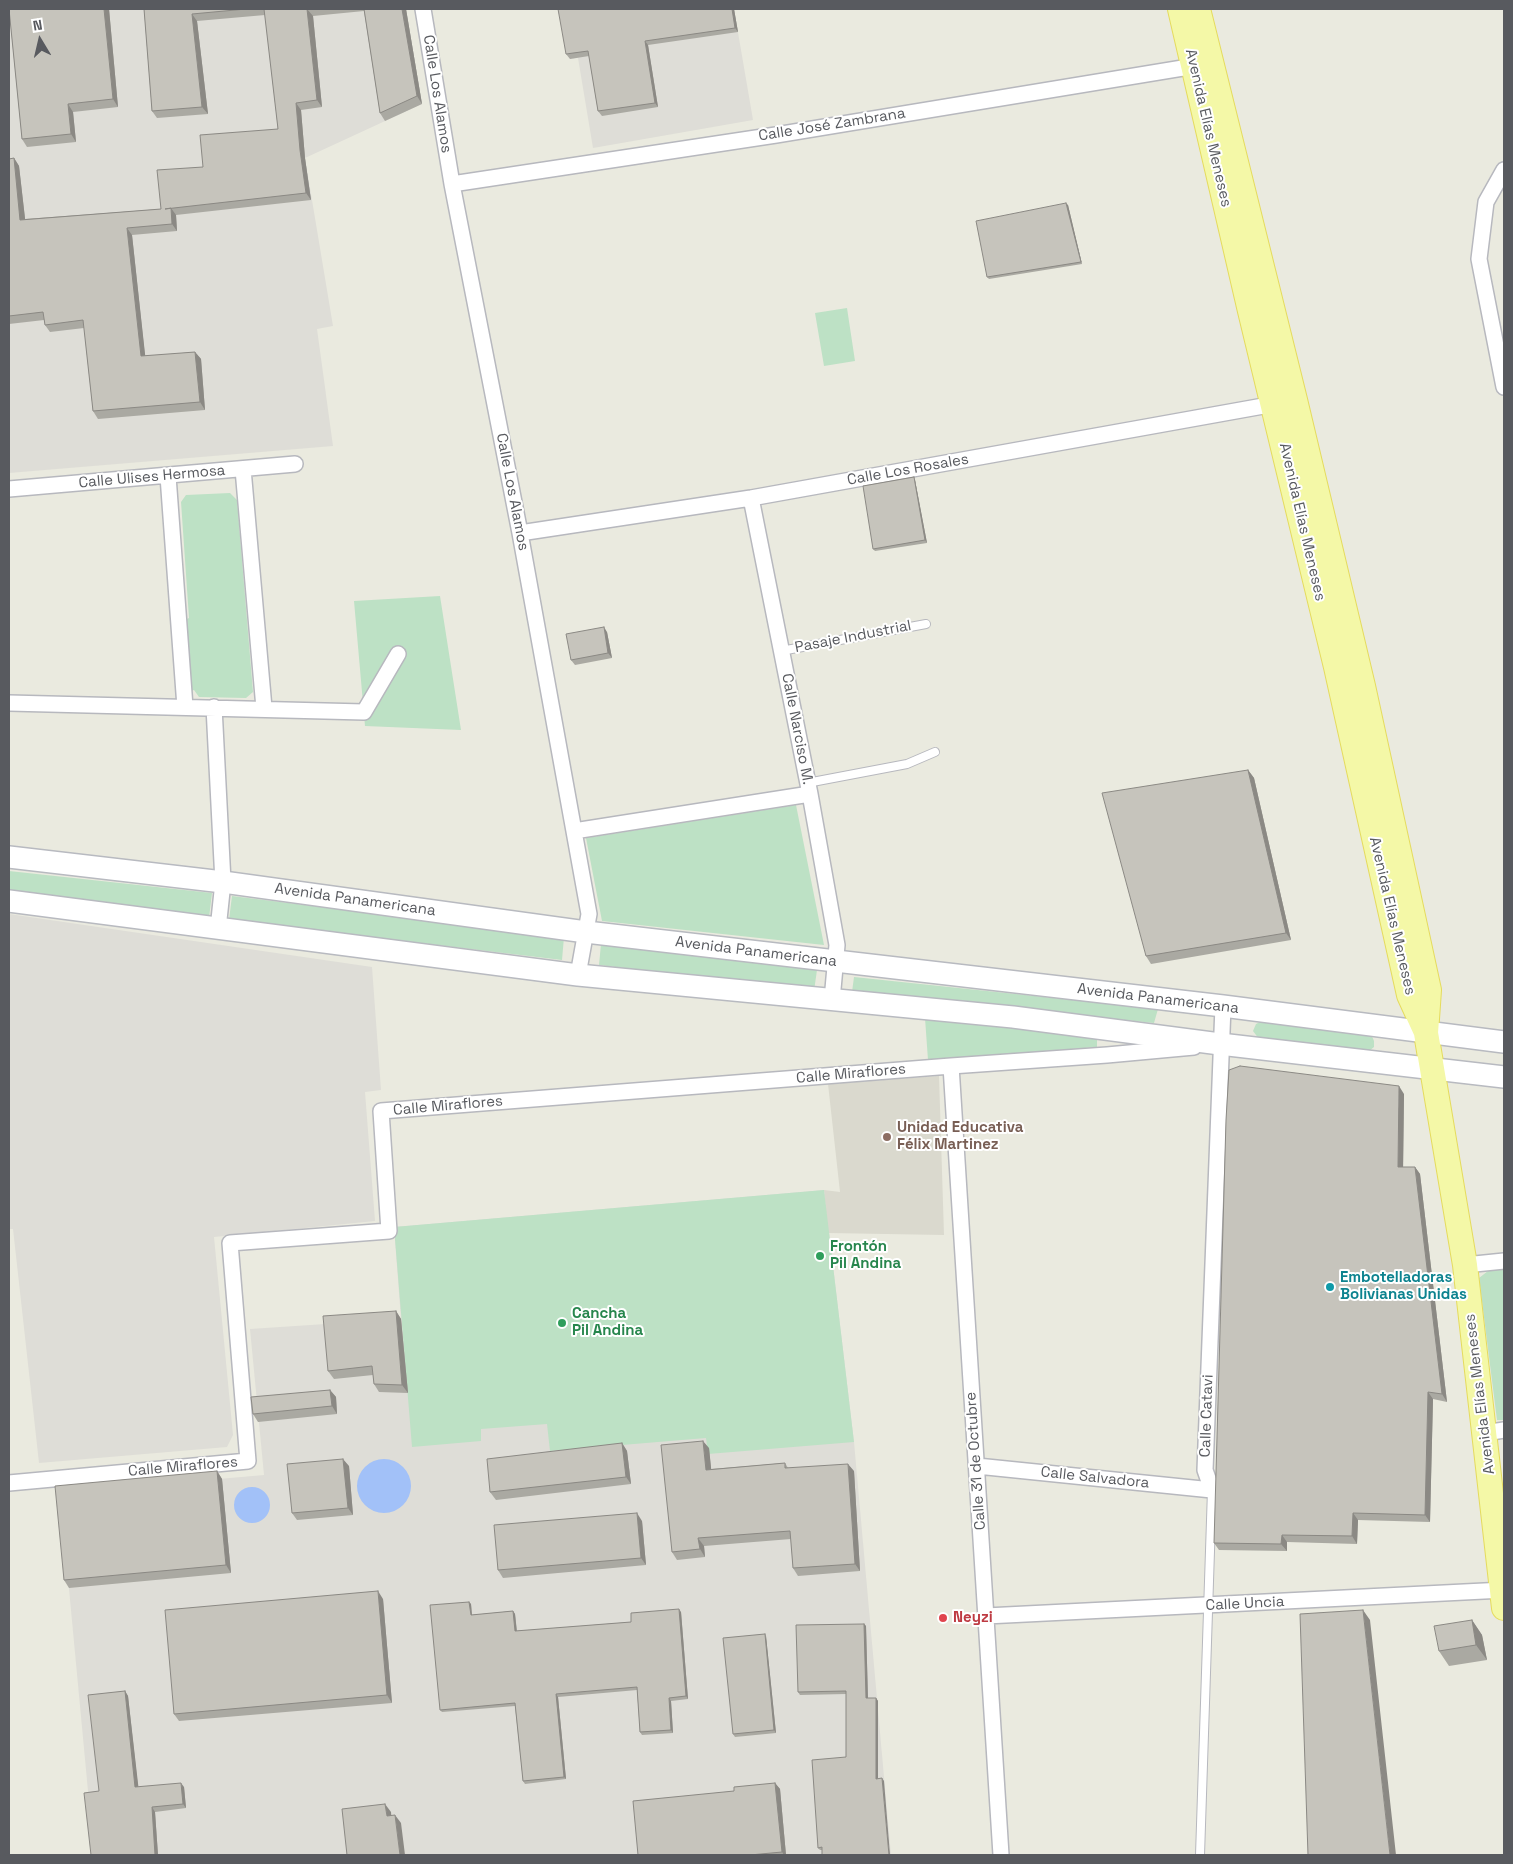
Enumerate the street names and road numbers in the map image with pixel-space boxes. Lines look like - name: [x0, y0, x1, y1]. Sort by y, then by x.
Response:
- street label: Calle Los Alamos: [419, 34, 455, 154]
- street label: Avenida Elías Meneses: [1181, 47, 1235, 209]
- street label: Calle José Zambrana: [757, 104, 907, 146]
- street label: Calle Los Alamos: [492, 432, 532, 552]
- street label: Avenida Elías Meneses: [1275, 441, 1329, 603]
- street label: Calle Los Rosales: [846, 450, 970, 490]
- street label: Calle Ulises Hermosa: [78, 462, 226, 492]
- street label: Pasaje Industrial: [793, 617, 913, 657]
- street label: Calle Narciso M.: [777, 672, 817, 786]
- street label: Avenida Elías Meneses: [1365, 835, 1419, 997]
- street label: Avenida Panamericana: [273, 880, 437, 920]
- street label: Avenida Panamericana: [674, 933, 838, 971]
- street label: Avenida Panamericana: [1076, 980, 1240, 1018]
- street label: Calle Miraflores: [795, 1060, 907, 1088]
- street label: Calle Miraflores: [392, 1092, 504, 1120]
- street label: Avenida Elías Meneses: [1461, 1313, 1499, 1475]
- street label: Calle Catavi: [1197, 1374, 1217, 1458]
- street label: Calle 31 de Octubre: [962, 1391, 990, 1531]
- street label: Calle Miraflores: [127, 1453, 239, 1481]
- street label: Calle Salvadora: [1040, 1463, 1150, 1493]
- street label: Calle Uncia: [1205, 1593, 1285, 1615]

